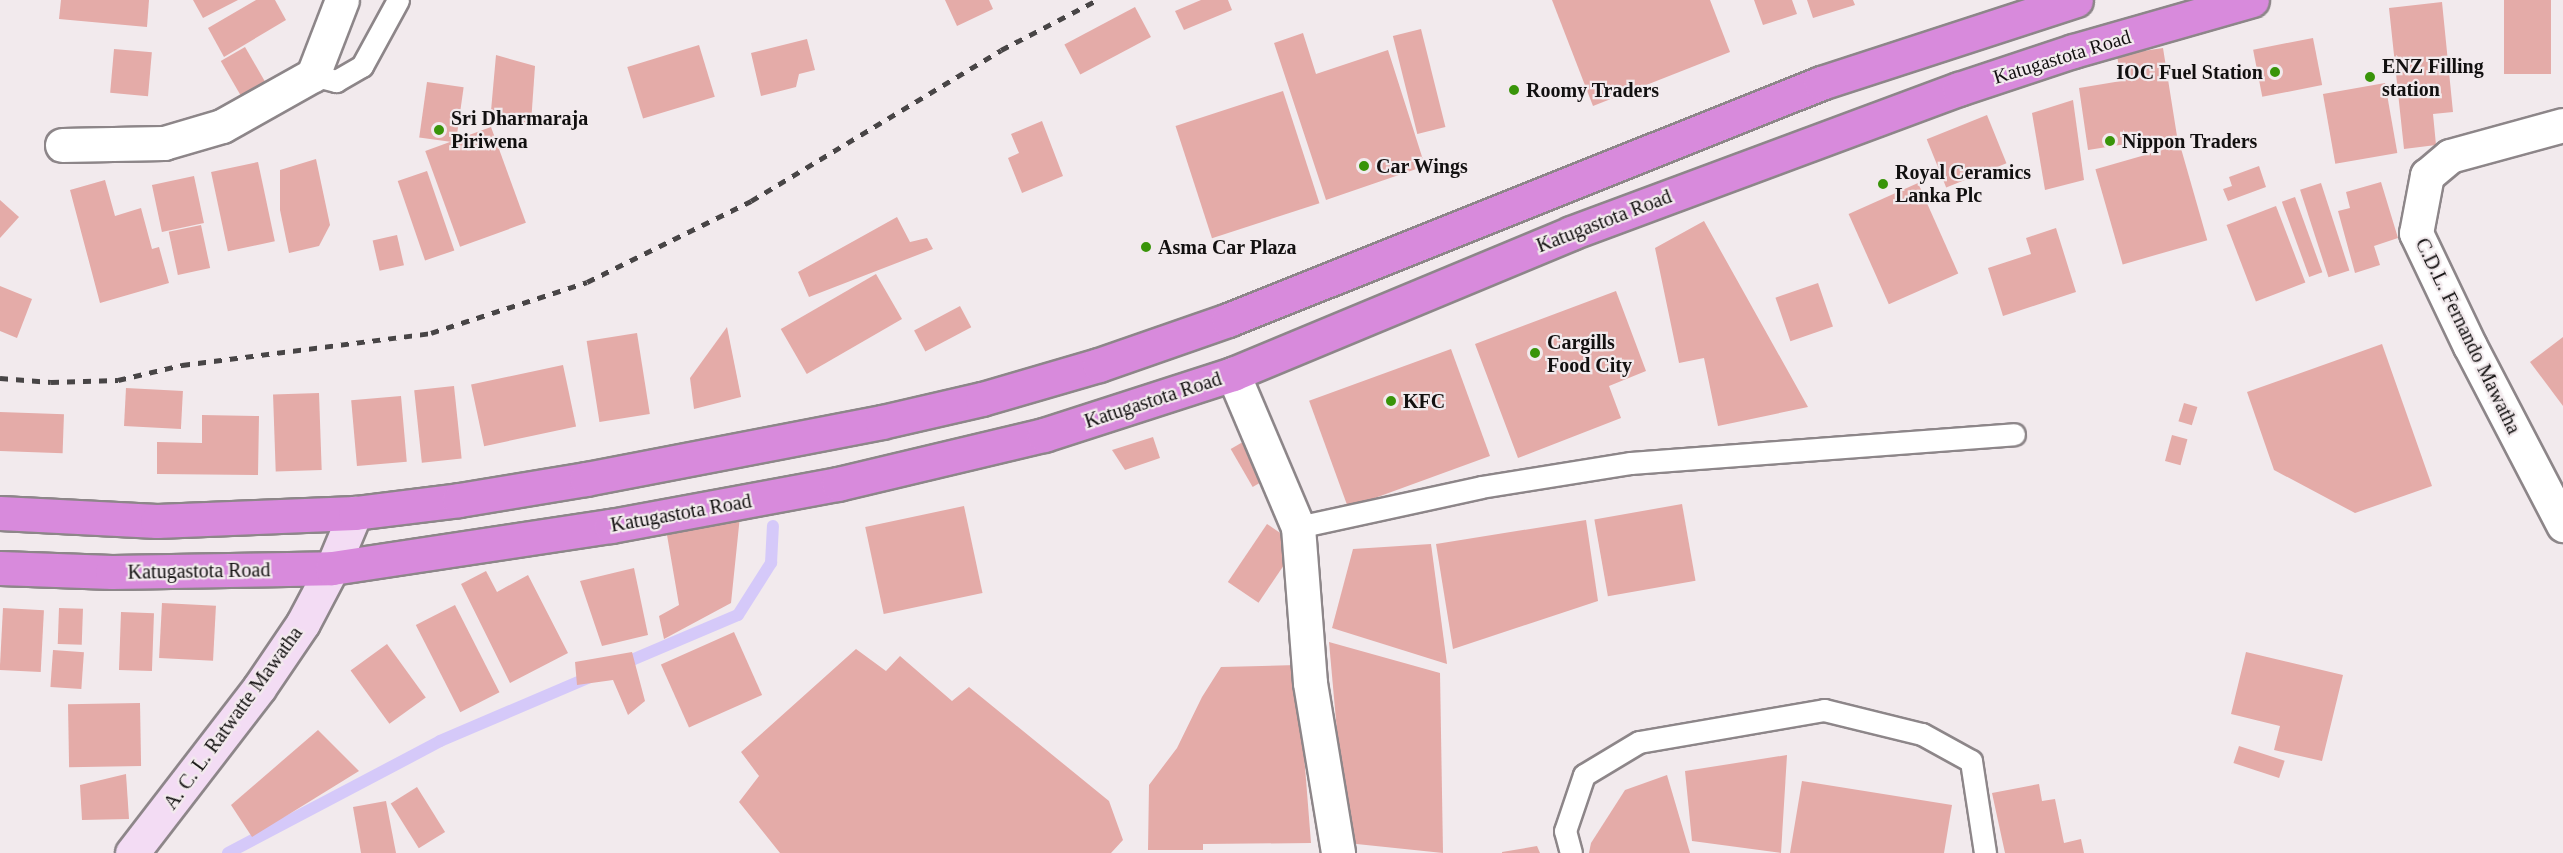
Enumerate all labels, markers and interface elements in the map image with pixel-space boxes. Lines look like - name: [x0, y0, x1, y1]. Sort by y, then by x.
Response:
- street label: Katugastota Road: [1990, 25, 2134, 89]
- place label: ENZ Filling station: [2382, 54, 2484, 101]
- place label: IOC Fuel Station: [2116, 60, 2263, 84]
- marker: IOC Fuel Station: [2268, 65, 2282, 79]
- marker: ENZ Filling station: [2363, 70, 2377, 84]
- place label: Roomy Traders: [1526, 78, 1659, 102]
- marker: Roomy Traders: [1507, 83, 1521, 97]
- place label: Sri Dharmaraja Piriwena: [451, 106, 588, 153]
- marker: Sri Dharmaraja Piriwena: [432, 123, 446, 137]
- place label: Nippon Traders: [2122, 129, 2258, 153]
- marker: Nippon Traders: [2103, 134, 2117, 148]
- place label: Car Wings: [1376, 154, 1468, 178]
- marker: Car Wings: [1357, 159, 1371, 173]
- place label: Royal Ceramics Lanka Plc: [1895, 160, 2031, 207]
- marker: Royal Ceramics Lanka Plc: [1876, 177, 1890, 191]
- street label: Katugastota Road: [1533, 184, 1675, 258]
- street label: C.D.L. Fernando Mawatha: [2410, 234, 2526, 438]
- place label: Asma Car Plaza: [1158, 235, 1297, 259]
- marker: Asma Car Plaza: [1139, 240, 1153, 254]
- place label: Cargills Food City: [1547, 330, 1632, 377]
- marker: Cargills Food City: [1528, 346, 1542, 360]
- street label: Katugastota Road: [1081, 367, 1225, 433]
- place label: KFC: [1403, 389, 1445, 413]
- marker: KFC: [1384, 394, 1398, 408]
- street label: Katugastota Road: [609, 489, 753, 537]
- street label: Katugastota Road: [127, 558, 271, 584]
- street label: A. C. L. Ratwatte Mawatha: [158, 622, 308, 814]

